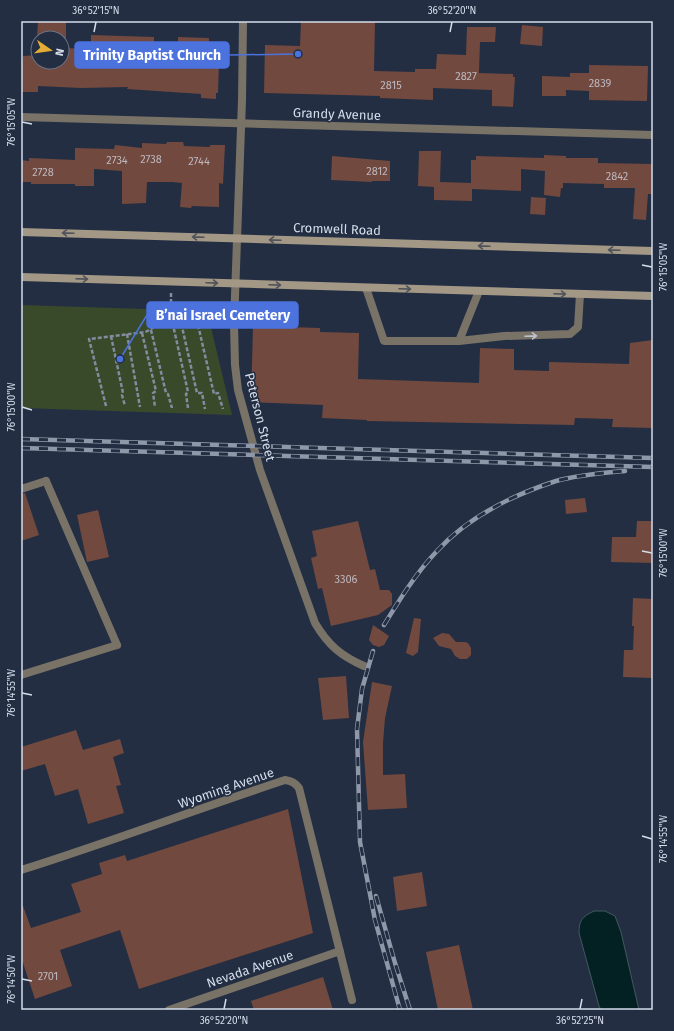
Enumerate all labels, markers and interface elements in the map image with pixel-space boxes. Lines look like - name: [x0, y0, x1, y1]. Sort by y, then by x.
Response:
- text: 36°52'15"N: [72, 5, 120, 17]
- text: 36°52'20"N: [428, 5, 476, 17]
- north arrow: [30, 30, 70, 70]
- callout: Trinity Baptist Church: [75, 42, 229, 68]
- text: N: [52, 47, 66, 57]
- text: Trinity Baptist Church: [83, 47, 221, 64]
- house number: 2827: [455, 70, 477, 83]
- house number: 2839: [589, 77, 612, 90]
- house number: 2815: [380, 79, 402, 92]
- text: 76°15'05"W: [6, 97, 18, 146]
- street label: Grandy Avenue: [293, 105, 381, 123]
- house number: 2738: [140, 153, 162, 166]
- house number: 2734: [106, 154, 128, 167]
- house number: 2744: [188, 155, 210, 168]
- house number: 2812: [366, 165, 388, 178]
- house number: 2728: [32, 166, 54, 179]
- house number: 2842: [606, 170, 628, 183]
- street label: Cromwell Road: [293, 220, 381, 238]
- one-way arrow: [62, 230, 75, 237]
- one-way arrow: [192, 234, 205, 241]
- one-way arrow: [269, 236, 282, 243]
- one-way arrow: [478, 242, 491, 250]
- text: 76°15'05"W: [658, 242, 670, 291]
- one-way arrow: [608, 246, 621, 254]
- one-way arrow: [75, 275, 88, 283]
- one-way arrow: [205, 279, 218, 287]
- one-way arrow: [268, 281, 281, 289]
- one-way arrow: [398, 285, 411, 293]
- one-way arrow: [553, 290, 566, 297]
- callout: B’nai Israel Cemetery: [147, 302, 298, 328]
- text: B’nai Israel Cemetery: [156, 307, 291, 324]
- one-way arrow: [524, 332, 537, 339]
- street label: Peterson Street: [242, 371, 278, 463]
- text: 76°15'00"W: [6, 382, 18, 432]
- text: 76°15'00"W: [658, 528, 670, 578]
- house number: 3306: [335, 573, 358, 586]
- text: 76°14'55"W: [6, 668, 18, 717]
- street label: Wyoming Avenue: [176, 765, 276, 811]
- text: 76°14'55"W: [658, 814, 670, 863]
- street label: Nevada Avenue: [205, 947, 295, 991]
- text: 76°14'50"W: [6, 954, 18, 1003]
- house number: 2701: [38, 970, 58, 983]
- text: 36°52'20"N: [200, 1015, 248, 1027]
- text: 36°52'25"N: [556, 1015, 604, 1027]

